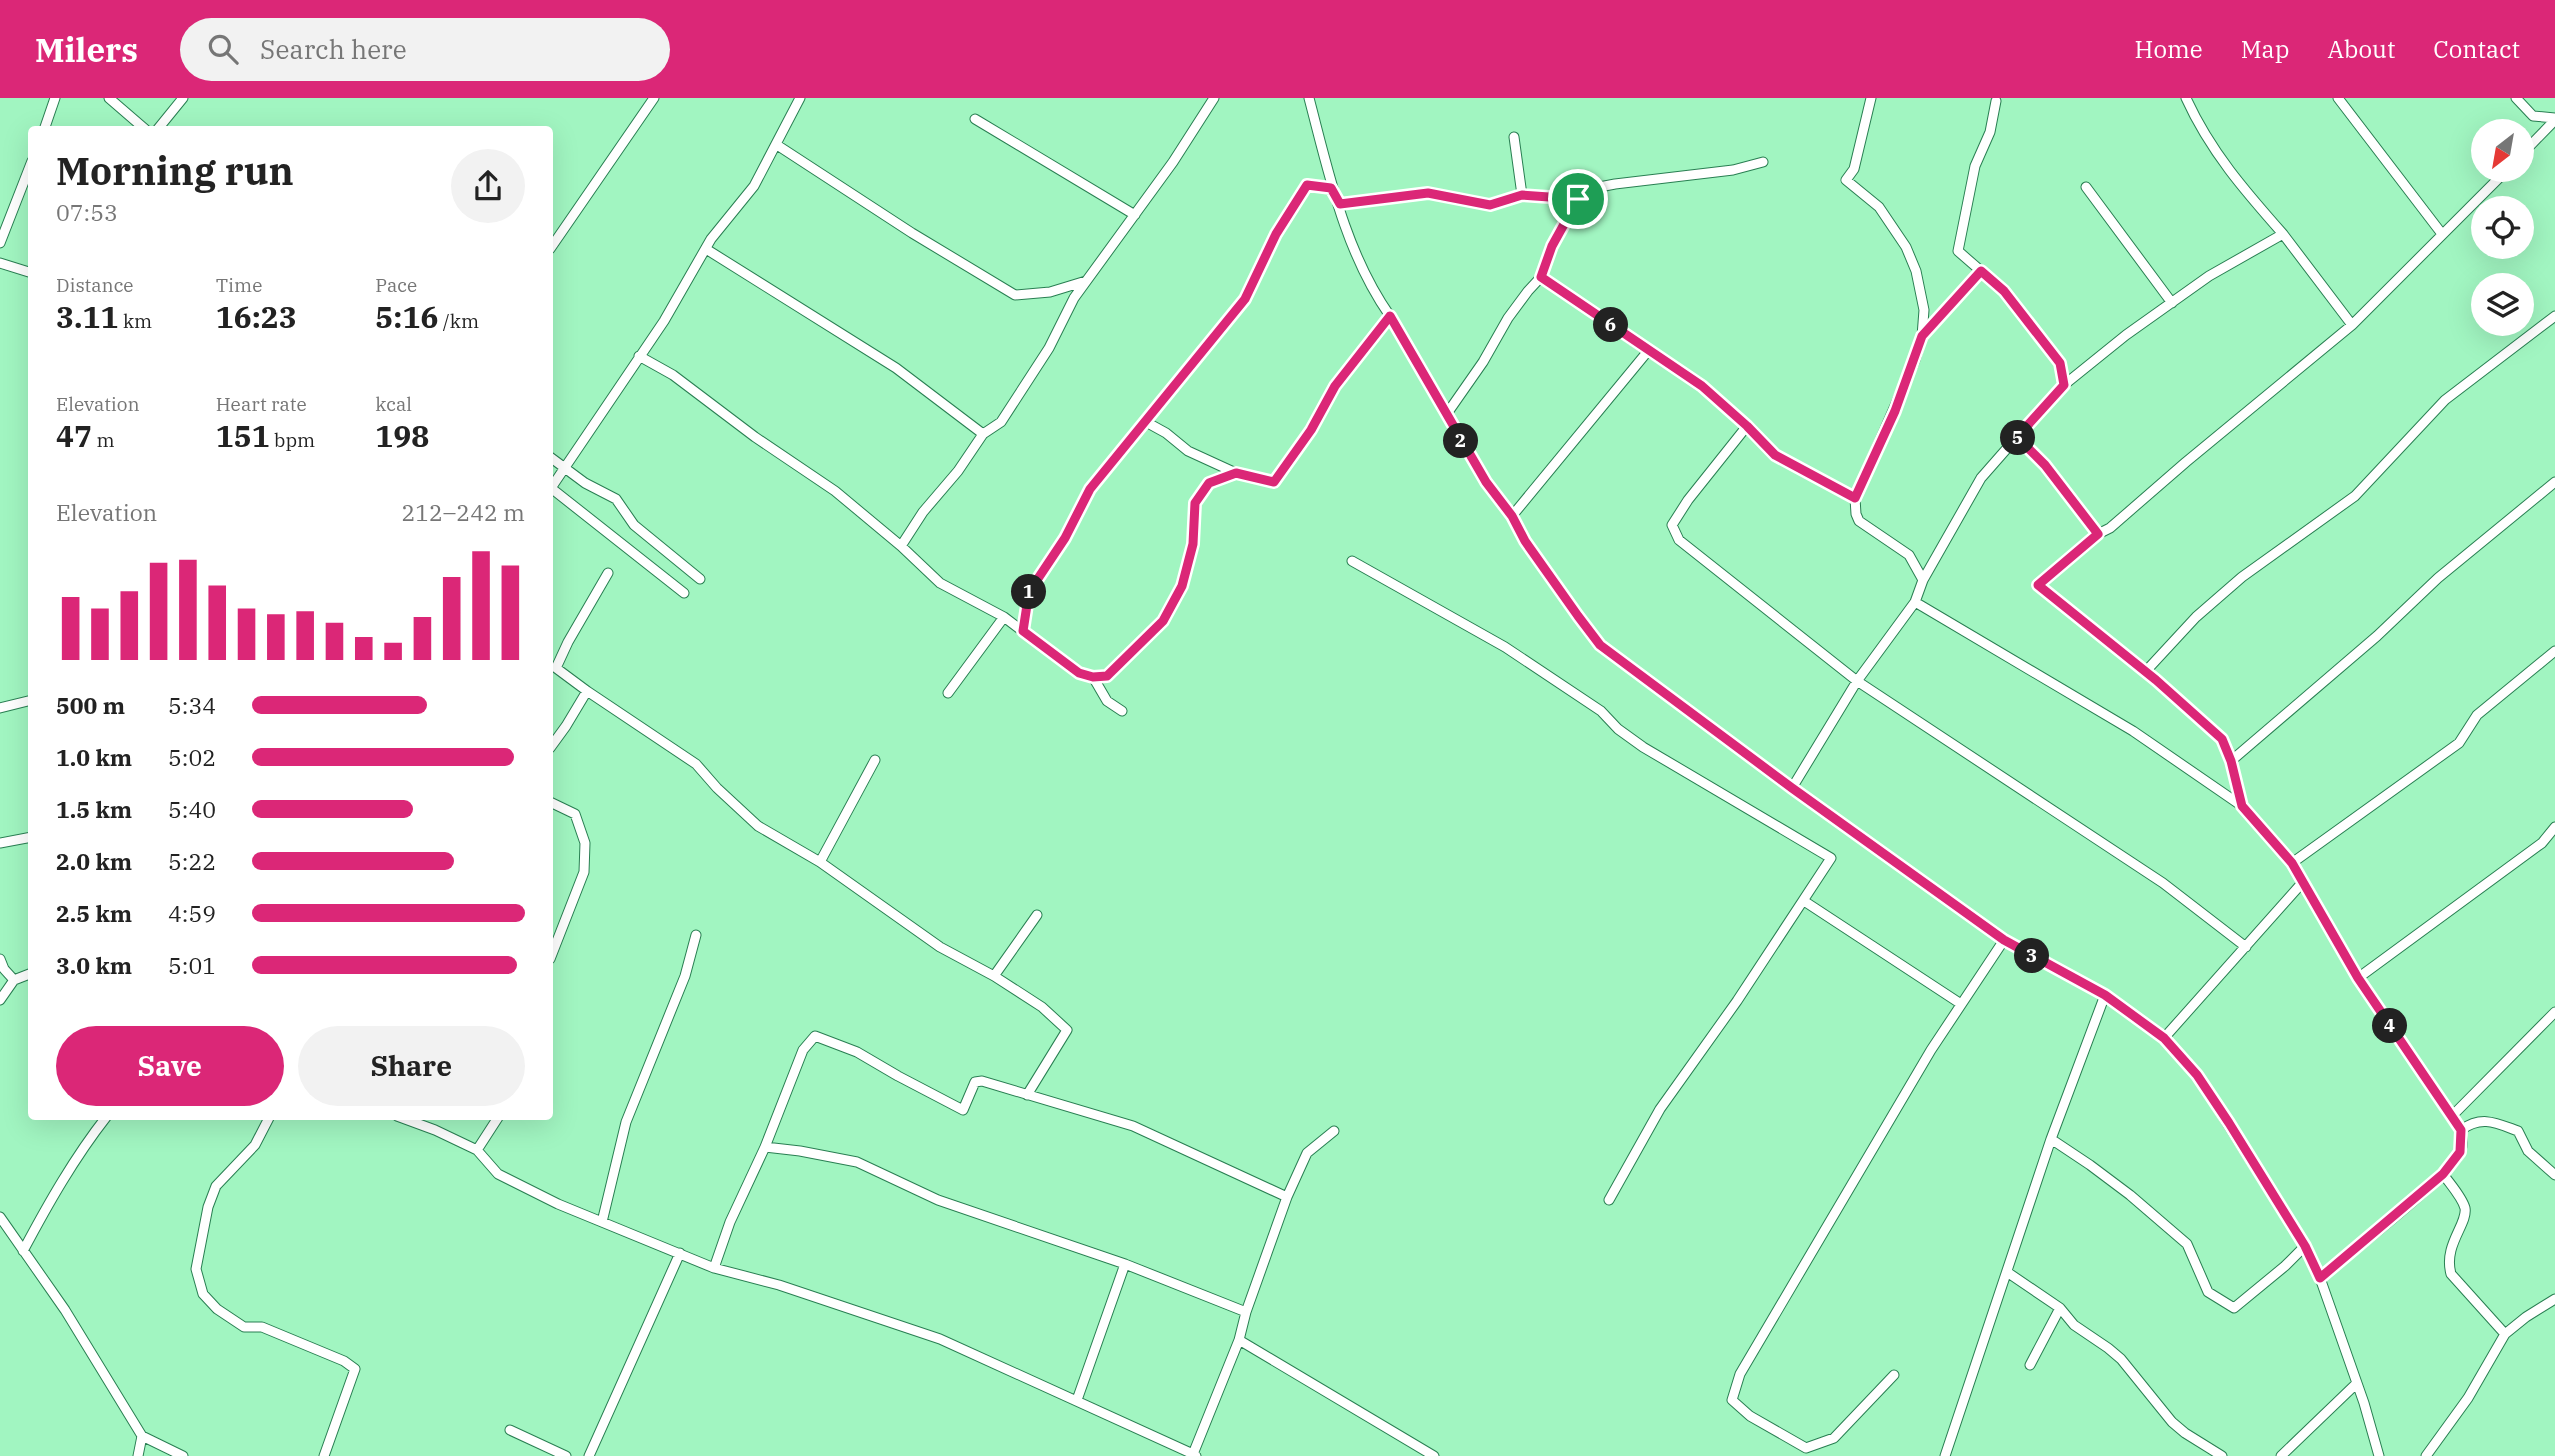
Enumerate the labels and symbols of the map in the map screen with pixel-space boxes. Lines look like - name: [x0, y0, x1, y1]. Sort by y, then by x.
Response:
- north arrow: [2471, 119, 2534, 182]
- pin: [1548, 169, 1608, 229]
- pin: 6: [1594, 308, 1628, 342]
- pin: 5: [2000, 420, 2036, 456]
- pin: 2: [1444, 424, 1478, 458]
- pin: 1: [1012, 574, 1046, 610]
- pin: 3: [2014, 938, 2050, 974]
- pin: 4: [2372, 1009, 2408, 1044]

